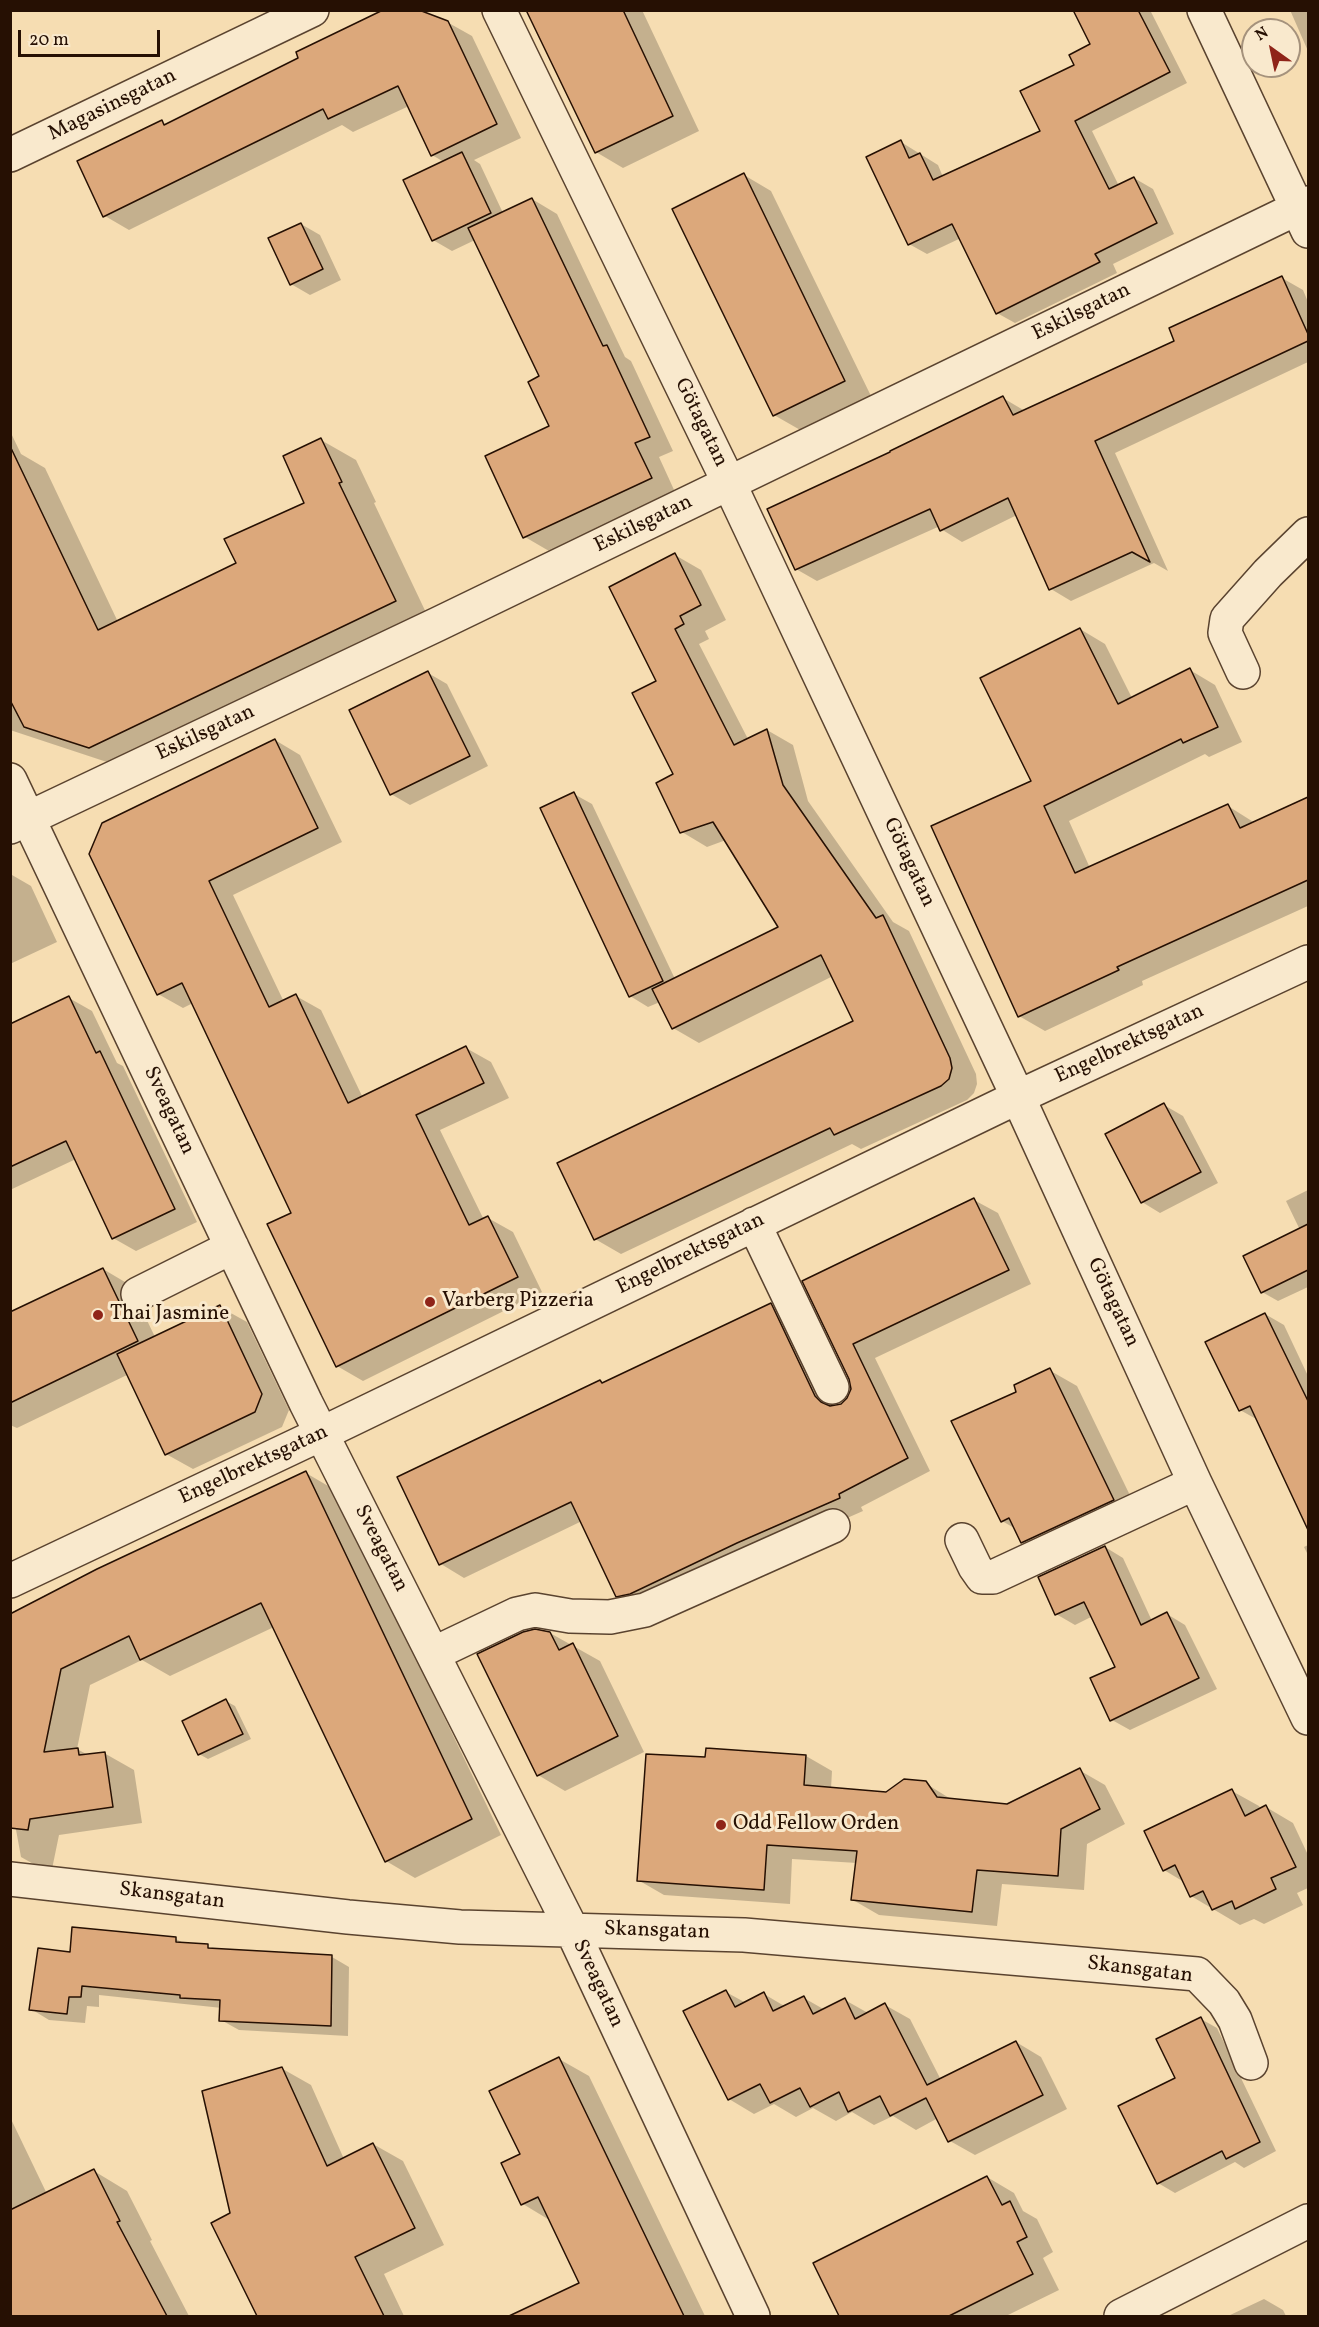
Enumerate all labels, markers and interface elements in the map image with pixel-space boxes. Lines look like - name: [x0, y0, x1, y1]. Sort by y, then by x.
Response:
- scale bar: [21, 18, 164, 56]
- north arrow: [1241, 18, 1301, 78]
- text: N: [1251, 22, 1273, 47]
- text: 20 m: [29, 28, 69, 53]
- street label: Magasinsgatan: [45, 64, 181, 148]
- street label: Eskilsgatan: [1029, 278, 1135, 348]
- street label: Götagatan: [668, 375, 732, 471]
- street label: Eskilsgatan: [591, 490, 697, 560]
- street label: Eskilsgatan: [153, 700, 259, 768]
- street label: Götagatan: [876, 814, 940, 912]
- street label: Engelbrektsgatan: [1052, 999, 1208, 1091]
- street label: Sveagatan: [137, 1063, 199, 1159]
- street label: Engelbrektsgatan: [613, 1208, 769, 1302]
- street label: Götagatan: [1080, 1254, 1144, 1352]
- place label: Varberg Pizzeria: [442, 1289, 594, 1315]
- marker: Varberg Pizzeria: [423, 1295, 437, 1309]
- place label: Thai Jasmine: [110, 1302, 229, 1328]
- marker: Thai Jasmine: [91, 1308, 105, 1322]
- street label: Engelbrektsgatan: [176, 1420, 332, 1512]
- street label: Sveagatan: [347, 1501, 413, 1597]
- place label: Odd Fellow Orden: [733, 1812, 899, 1838]
- marker: Odd Fellow Orden: [714, 1818, 728, 1832]
- street label: Skansgatan: [118, 1878, 226, 1916]
- street label: Skansgatan: [603, 1918, 711, 1946]
- street label: Sveagatan: [566, 1936, 628, 2032]
- street label: Skansgatan: [1086, 1952, 1194, 1990]

